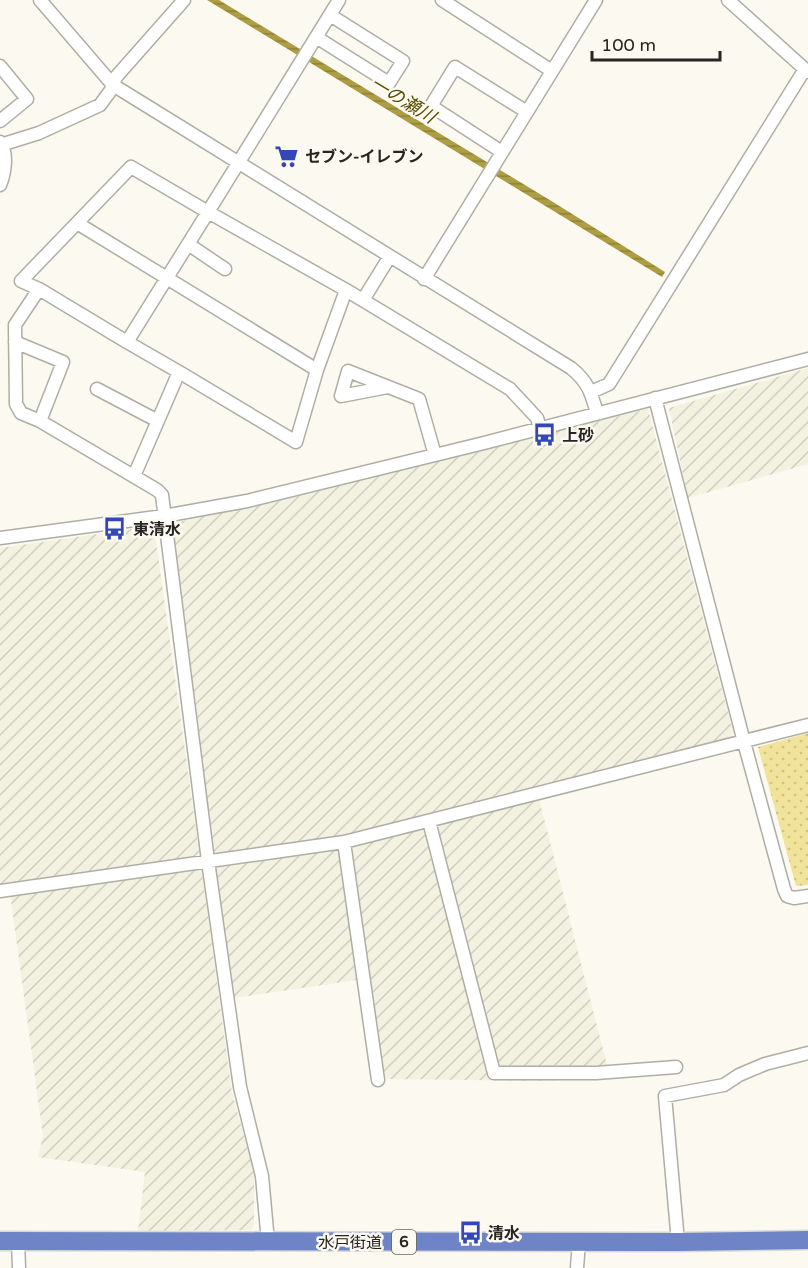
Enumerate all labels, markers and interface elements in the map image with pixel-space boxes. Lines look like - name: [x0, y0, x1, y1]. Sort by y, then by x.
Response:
- scale bar: [592, 24, 720, 62]
- text: 100 m: [601, 34, 656, 56]
- water label: 一の瀬川: [366, 72, 441, 129]
- supermarket icon: セブン-イレブン: [274, 143, 300, 169]
- place label: セブン-イレブン: [305, 147, 424, 167]
- bus stop icon: 上砂: [531, 422, 557, 448]
- place label: 上砂: [562, 426, 594, 446]
- bus stop icon: 東清水: [102, 516, 128, 542]
- place label: 東清水: [133, 520, 181, 540]
- bus stop icon: 清水: [457, 1220, 483, 1246]
- place label: 清水: [488, 1224, 520, 1244]
- road number: 6: [392, 1230, 416, 1254]
- street label: 水戸街道: [318, 1233, 382, 1253]

